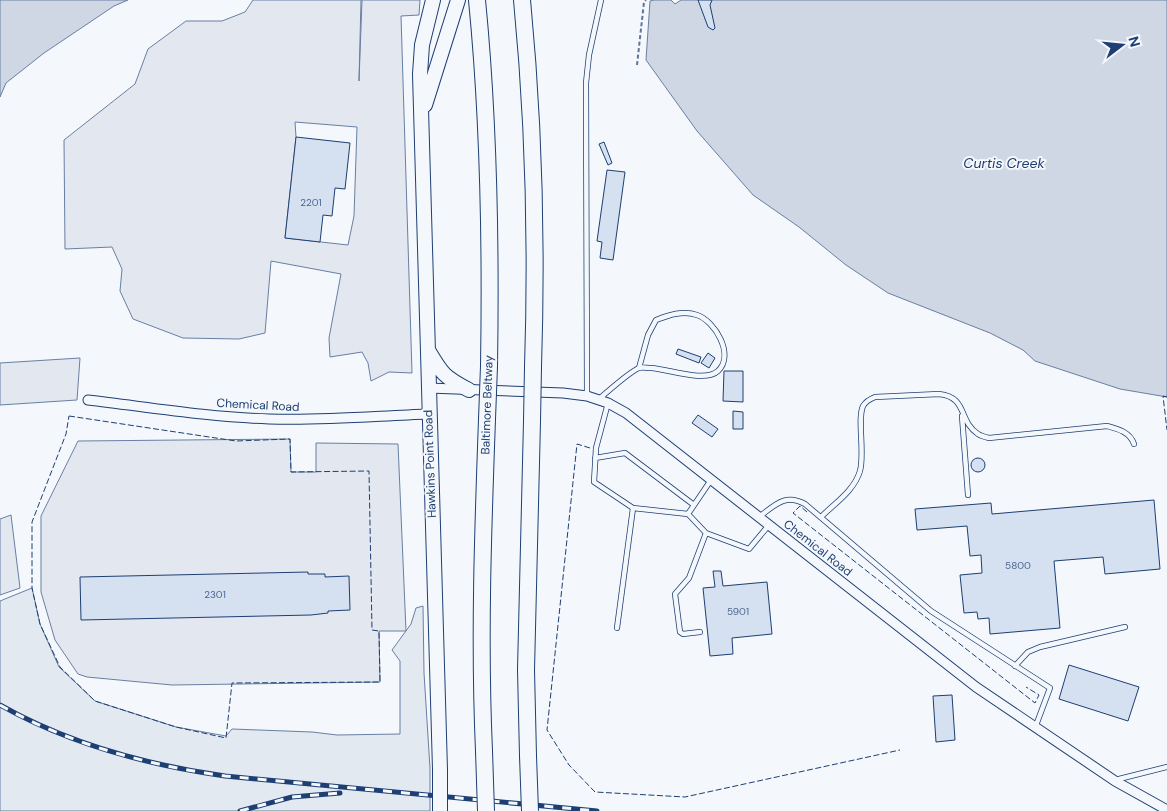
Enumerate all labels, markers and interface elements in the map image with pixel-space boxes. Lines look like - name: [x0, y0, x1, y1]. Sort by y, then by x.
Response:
- north arrow: [1097, 20, 1147, 70]
- text: N: [1124, 34, 1145, 49]
- water label: Curtis Creek: [963, 154, 1045, 172]
- house number: 2201: [300, 196, 322, 209]
- street label: Baltimore Beltway: [477, 355, 497, 455]
- street label: Chemical Road: [216, 395, 300, 415]
- street label: Hawkins Point Road: [420, 410, 440, 518]
- street label: Chemical Road: [780, 516, 856, 580]
- house number: 5800: [1005, 559, 1031, 572]
- house number: 2301: [204, 588, 226, 601]
- house number: 5901: [727, 605, 749, 618]

